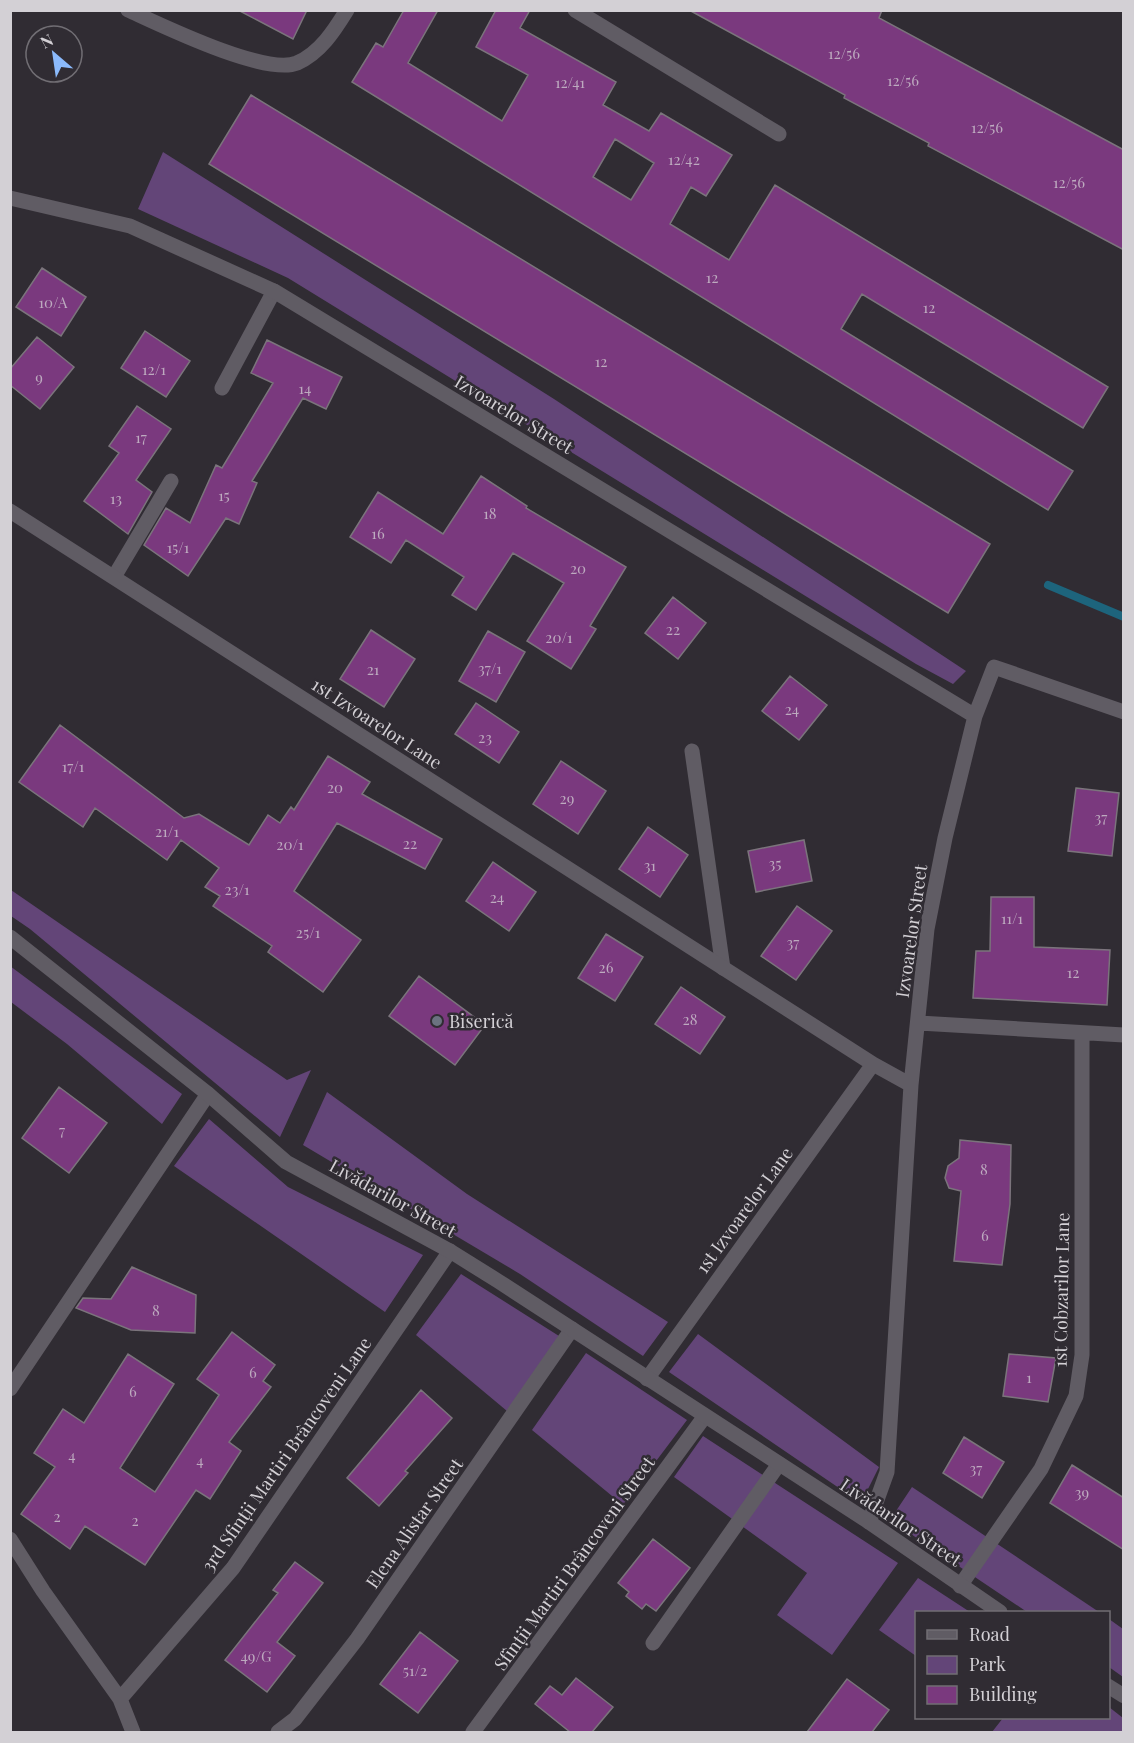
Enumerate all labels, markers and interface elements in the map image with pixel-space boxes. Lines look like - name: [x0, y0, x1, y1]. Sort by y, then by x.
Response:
- north arrow: [24, 24, 84, 84]
- text: N: [36, 28, 57, 52]
- house number: 12/56: [828, 43, 860, 63]
- house number: 12/56: [887, 70, 919, 90]
- house number: 12/41: [555, 72, 586, 92]
- house number: 12/56: [971, 117, 1003, 137]
- house number: 12/42: [668, 149, 700, 169]
- house number: 12/56: [1053, 172, 1085, 192]
- house number: 12: [706, 267, 718, 287]
- house number: 10/A: [38, 292, 68, 312]
- house number: 12: [923, 297, 935, 317]
- house number: 12: [595, 351, 607, 371]
- house number: 12/1: [142, 359, 166, 379]
- house number: 9: [35, 367, 43, 387]
- street label: Izvoarelor Street: [450, 369, 578, 459]
- house number: 14: [299, 378, 311, 398]
- house number: 17: [135, 427, 147, 447]
- house number: 15: [218, 485, 230, 505]
- house number: 13: [110, 488, 122, 508]
- house number: 18: [483, 503, 497, 523]
- house number: 16: [371, 523, 385, 543]
- house number: 15/1: [167, 537, 190, 557]
- house number: 20: [570, 558, 586, 578]
- house number: 22: [666, 619, 680, 639]
- house number: 20/1: [545, 627, 573, 647]
- house number: 37/1: [478, 658, 502, 678]
- house number: 21: [367, 659, 380, 679]
- street label: 1st Izvoarelor Lane: [307, 672, 447, 774]
- house number: 24: [785, 699, 799, 719]
- house number: 23: [478, 727, 492, 747]
- house number: 17/1: [62, 756, 85, 776]
- house number: 20: [327, 777, 343, 797]
- house number: 29: [560, 788, 574, 808]
- house number: 37: [1095, 807, 1107, 827]
- house number: 21/1: [155, 821, 179, 841]
- house number: 22: [403, 833, 417, 853]
- house number: 20/1: [276, 834, 304, 854]
- house number: 35: [769, 853, 782, 873]
- house number: 31: [644, 855, 657, 875]
- street label: Izvoarelor Street: [890, 862, 932, 999]
- house number: 23/1: [224, 879, 250, 899]
- house number: 24: [490, 887, 504, 907]
- house number: 11/1: [1001, 908, 1024, 928]
- house number: 25/1: [296, 922, 321, 942]
- house number: 37: [787, 932, 799, 952]
- house number: 26: [599, 957, 614, 977]
- house number: 12: [1067, 962, 1079, 982]
- place label: Biserică: [449, 1009, 514, 1033]
- house number: 28: [683, 1009, 698, 1029]
- marker: Biserică: [430, 1014, 444, 1028]
- house number: 7: [59, 1120, 65, 1140]
- street label: 1st Izvoarelor Lane: [690, 1142, 798, 1278]
- street label: Livădarilor Street: [325, 1153, 461, 1243]
- house number: 8: [980, 1159, 988, 1179]
- street label: 1st Cobzarilor Lane: [1048, 1212, 1074, 1368]
- house number: 6: [981, 1225, 989, 1245]
- house number: 8: [152, 1300, 160, 1320]
- street label: 3rd Sfinții Martiri Brâncoveni Lane: [196, 1332, 376, 1576]
- house number: 6: [249, 1362, 257, 1382]
- house number: 1: [1026, 1367, 1032, 1387]
- house number: 6: [129, 1381, 137, 1401]
- house number: 4: [68, 1445, 76, 1465]
- house number: 4: [196, 1450, 204, 1470]
- street label: Sfînții Martiri Brâncoveni Street: [488, 1451, 660, 1675]
- street label: Elena Alistar Street: [360, 1453, 468, 1593]
- house number: 37: [970, 1458, 982, 1478]
- street label: Livădarilor Street: [836, 1472, 967, 1572]
- house number: 39: [1075, 1482, 1089, 1502]
- house number: 2: [53, 1506, 61, 1526]
- house number: 2: [131, 1510, 139, 1530]
- legend: [915, 1611, 1110, 1719]
- text: Road: [969, 1622, 1010, 1646]
- house number: 49/G: [240, 1646, 272, 1666]
- text: Park: [969, 1652, 1006, 1676]
- house number: 51/2: [403, 1660, 427, 1680]
- text: Building: [969, 1682, 1037, 1706]

